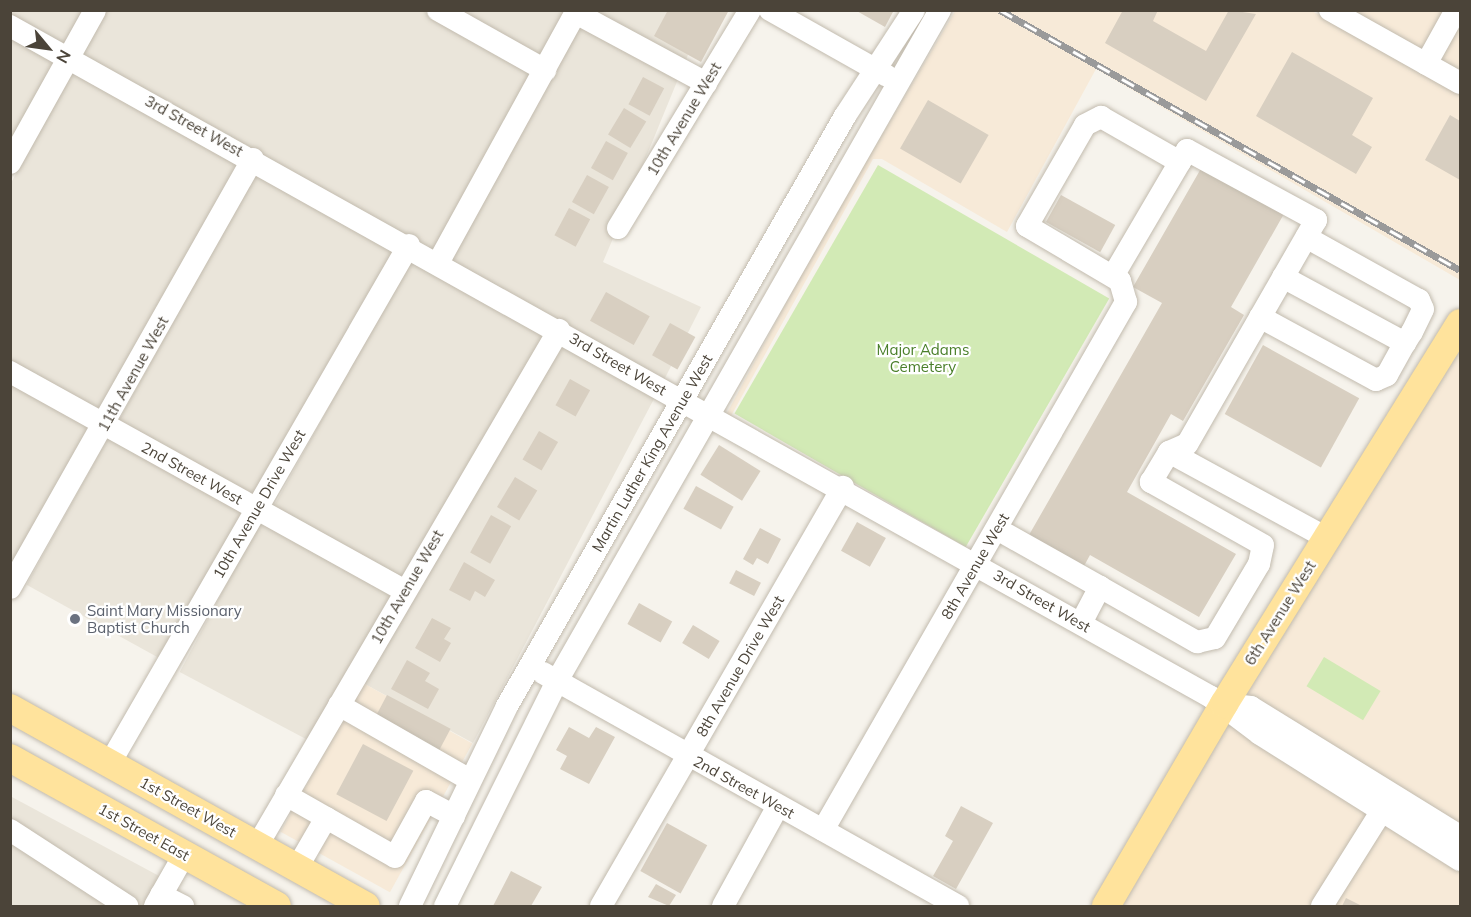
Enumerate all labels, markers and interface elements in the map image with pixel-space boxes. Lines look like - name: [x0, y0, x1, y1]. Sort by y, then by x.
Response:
- north arrow: [18, 18, 78, 78]
- text: N: [52, 47, 75, 67]
- street label: 10th Avenue West: [643, 59, 725, 179]
- street label: 3rd Street West: [142, 92, 246, 160]
- street label: 11th Avenue West: [94, 313, 172, 435]
- street label: 3rd Street West: [566, 329, 670, 399]
- park label: Major Adams Cemetery: [877, 340, 969, 375]
- street label: Martin Luther King Avenue West: [588, 351, 716, 555]
- street label: 10th Avenue Drive West: [209, 426, 309, 582]
- street label: 2nd Street West: [138, 438, 246, 508]
- street label: 8th Avenue West: [937, 510, 1013, 622]
- street label: 10th Avenue West: [367, 527, 447, 647]
- street label: 6th Avenue West: [1241, 557, 1319, 669]
- street label: 3rd Street West: [990, 566, 1094, 636]
- street label: 8th Avenue Drive West: [692, 592, 788, 740]
- place label: Saint Mary Missionary Baptist Church: [87, 601, 242, 636]
- marker: Saint Mary Missionary Baptist Church: [68, 612, 82, 626]
- street label: 2nd Street West: [690, 752, 798, 822]
- street label: 1st Street West: [137, 773, 239, 841]
- street label: 1st Street East: [95, 800, 193, 864]

